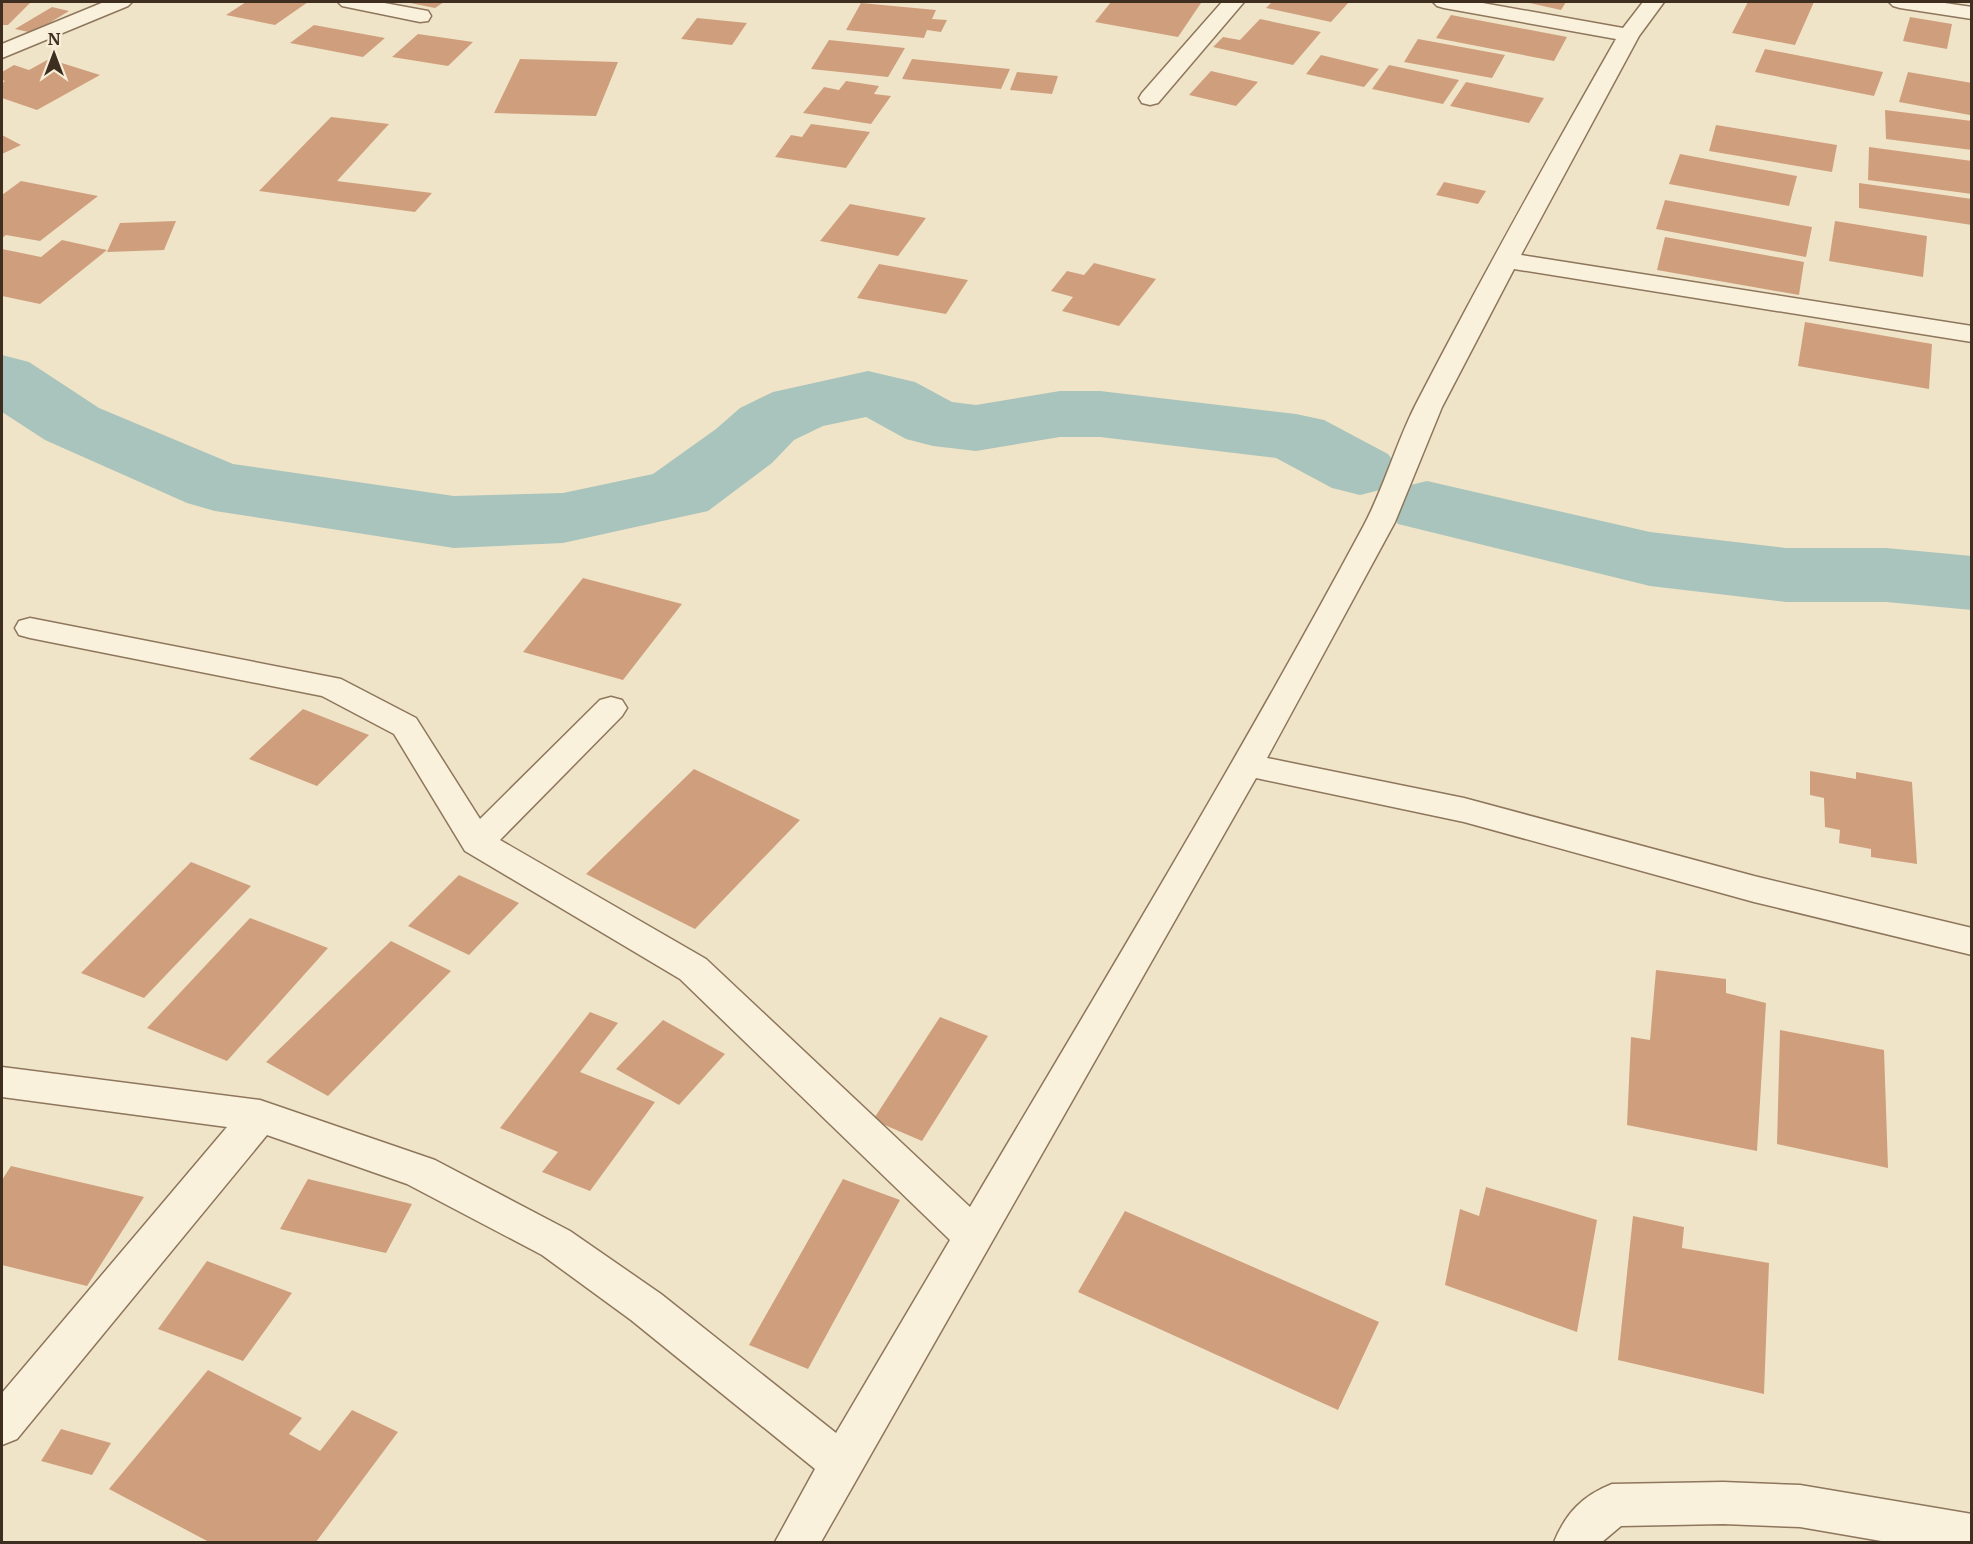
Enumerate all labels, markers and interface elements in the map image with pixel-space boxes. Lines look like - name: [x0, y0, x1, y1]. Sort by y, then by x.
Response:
- north arrow: [24, 24, 84, 84]
- text: N: [48, 29, 61, 49]

